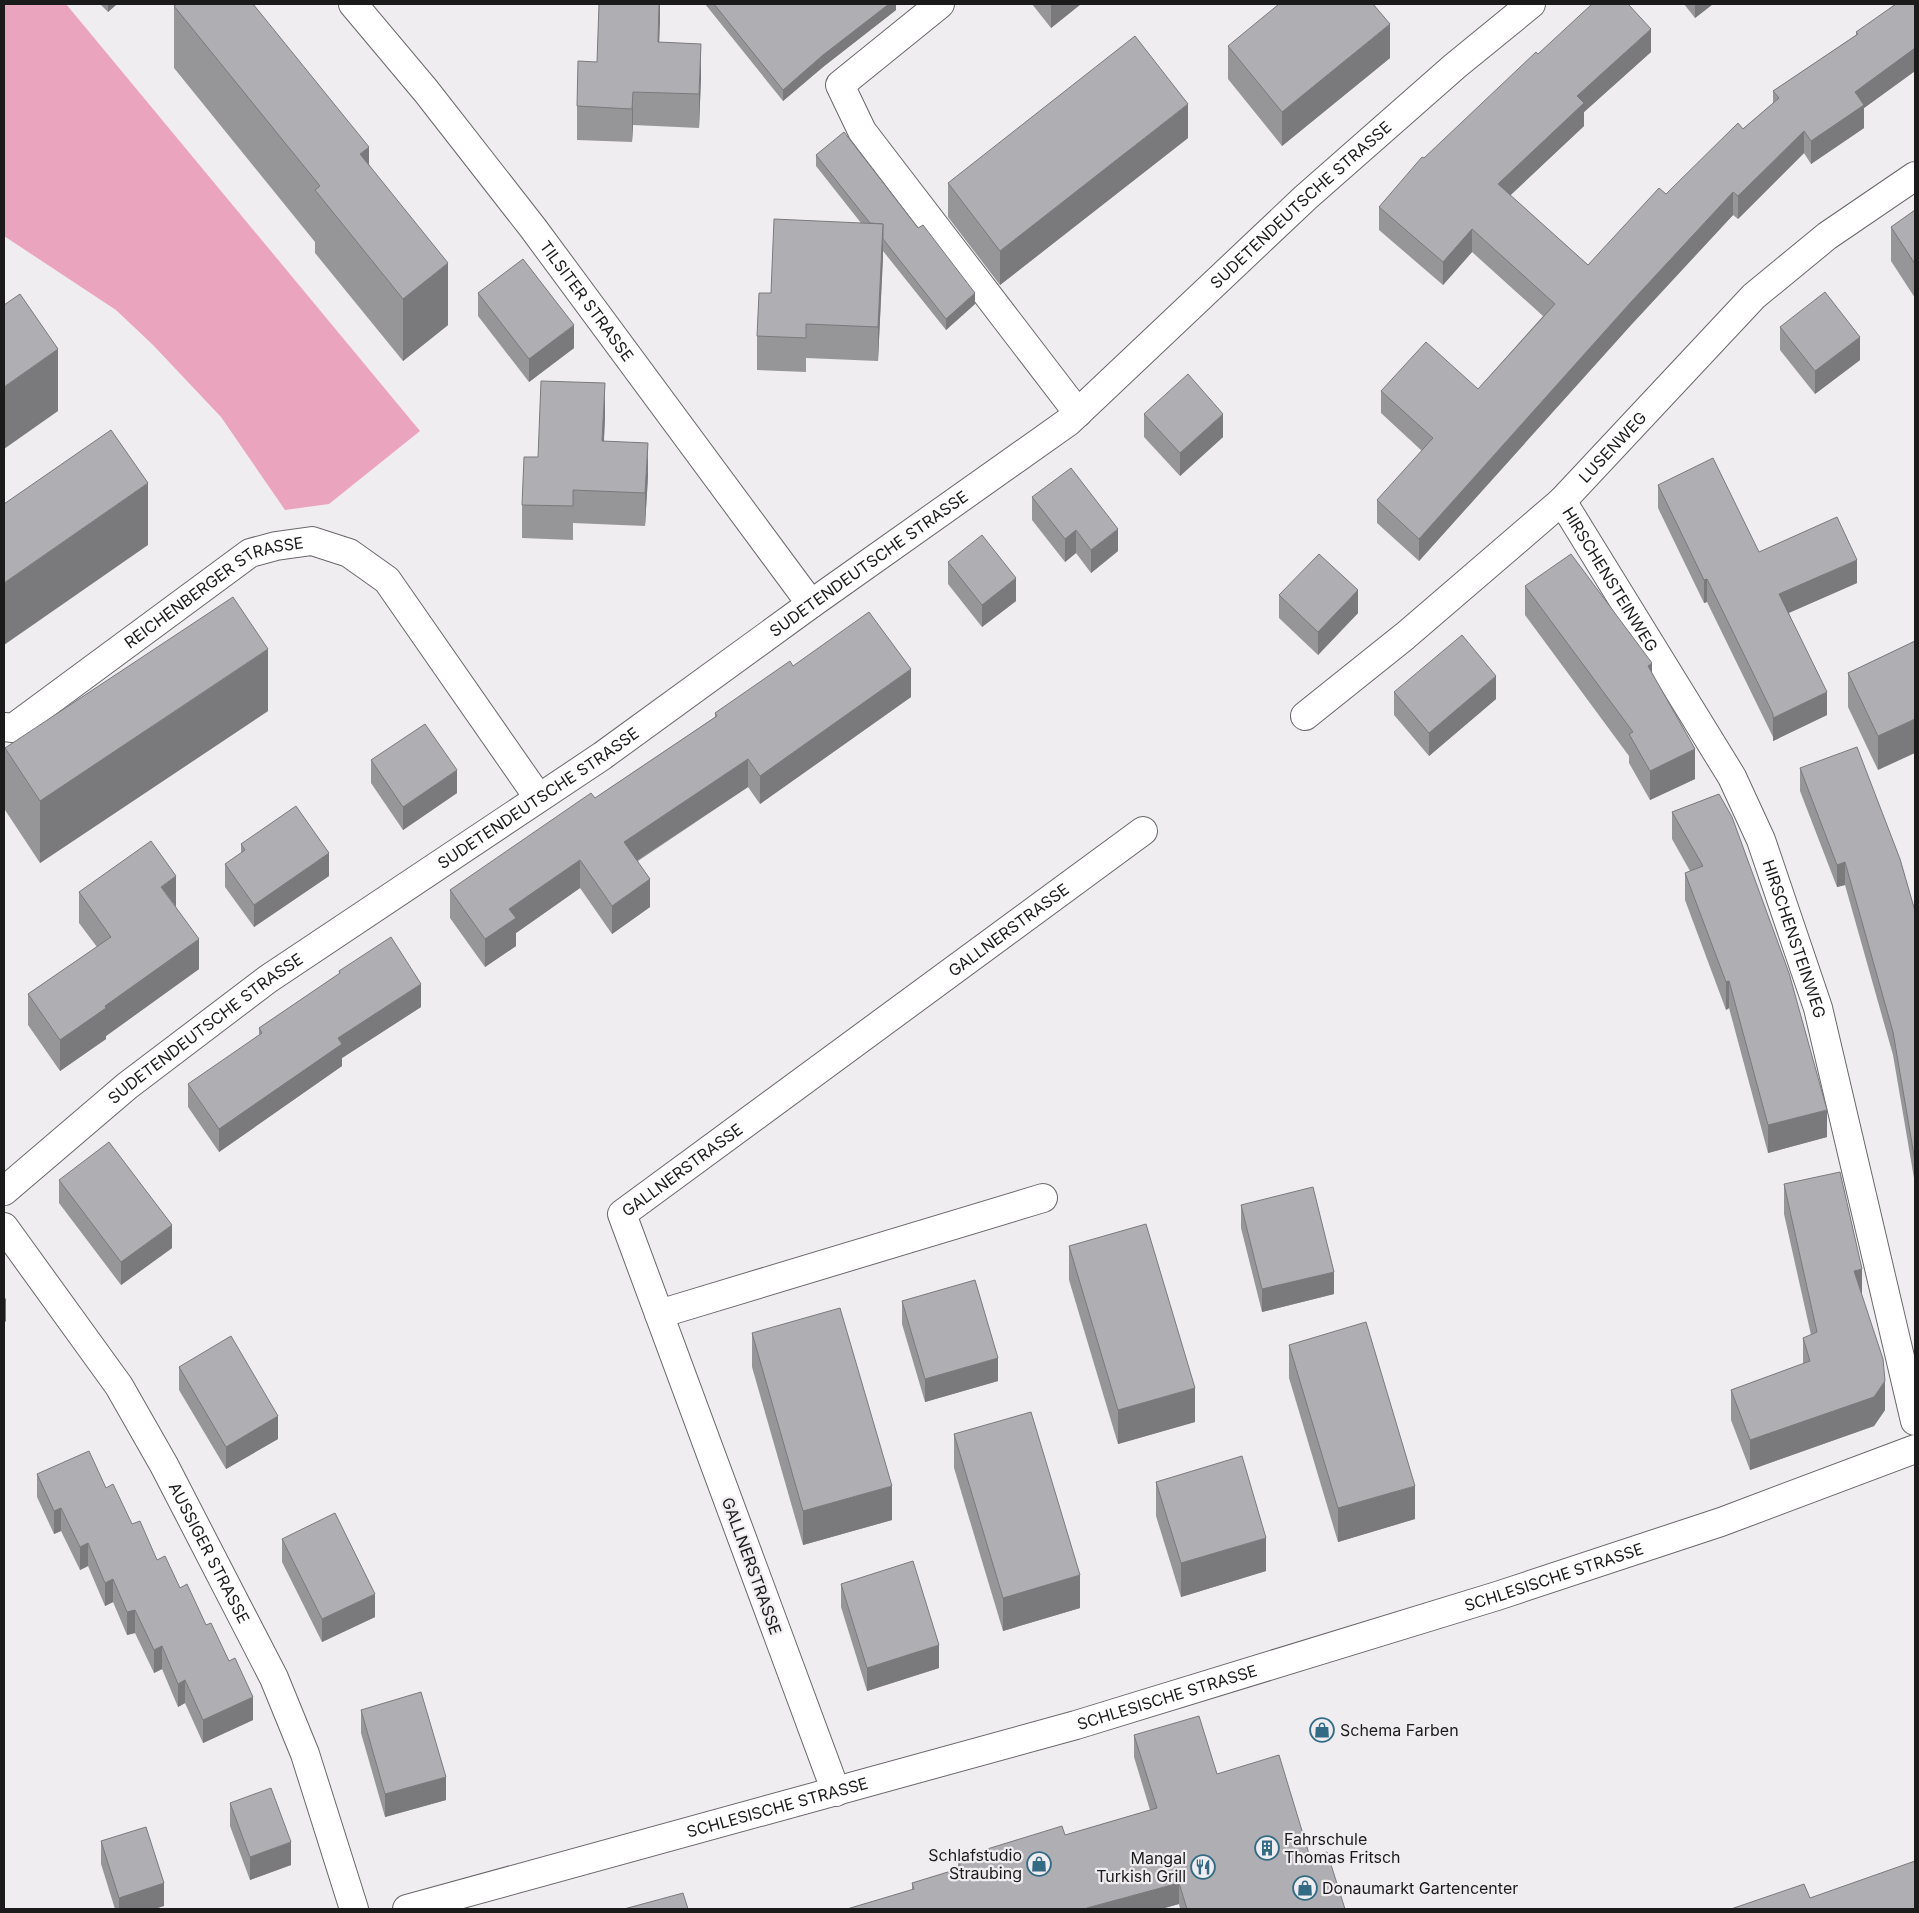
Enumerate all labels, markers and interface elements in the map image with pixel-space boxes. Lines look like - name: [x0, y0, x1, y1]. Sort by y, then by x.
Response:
- street label: SUDETENDEUTSCHE STRASSE: [1206, 117, 1395, 293]
- street label: TILSITER STRASSE: [536, 237, 638, 365]
- street label: LUSENWEG: [1574, 407, 1651, 487]
- street label: SUDETENDEUTSCHE STRASSE: [765, 486, 972, 641]
- street label: HIRSCHENSTEINWEG: [1558, 503, 1662, 655]
- street label: REICHENBERGER STRASSE: [120, 532, 305, 652]
- street label: SUDETENDEUTSCHE STRASSE: [434, 723, 643, 873]
- street label: HIRSCHENSTEINWEG: [1758, 857, 1830, 1020]
- street label: GALLNERSTRASSE: [944, 879, 1073, 981]
- street label: SUDETENDEUTSCHE STRASSE: [104, 949, 307, 1108]
- street label: GALLNERSTRASSE: [618, 1119, 746, 1221]
- street label: AUSSIGER STRASSE: [165, 1479, 254, 1627]
- street label: GALLNERSTRASSE: [718, 1495, 786, 1637]
- street label: SCHLESISCHE STRASSE: [1462, 1538, 1646, 1615]
- street label: SCHLESISCHE STRASSE: [1075, 1660, 1259, 1734]
- shop icon: Schema Farben: [1309, 1717, 1335, 1743]
- place label: Schema Farben: [1340, 1720, 1459, 1740]
- street label: SCHLESISCHE STRASSE: [684, 1773, 870, 1842]
- place label: Fahrschule Thomas Fritsch: [1284, 1829, 1401, 1867]
- building icon: Fahrschule Thomas Fritsch: [1254, 1835, 1280, 1861]
- place label: Schlafstudio Straubing: [928, 1845, 1022, 1883]
- place label: Mangal Turkish Grill: [1096, 1848, 1186, 1886]
- shop icon: Schlafstudio Straubing: [1026, 1851, 1052, 1877]
- restaurant icon: Mangal Turkish Grill: [1190, 1854, 1216, 1880]
- shop icon: Donaumarkt Gartencenter: [1292, 1875, 1318, 1901]
- place label: Donaumarkt Gartencenter: [1322, 1878, 1518, 1898]

